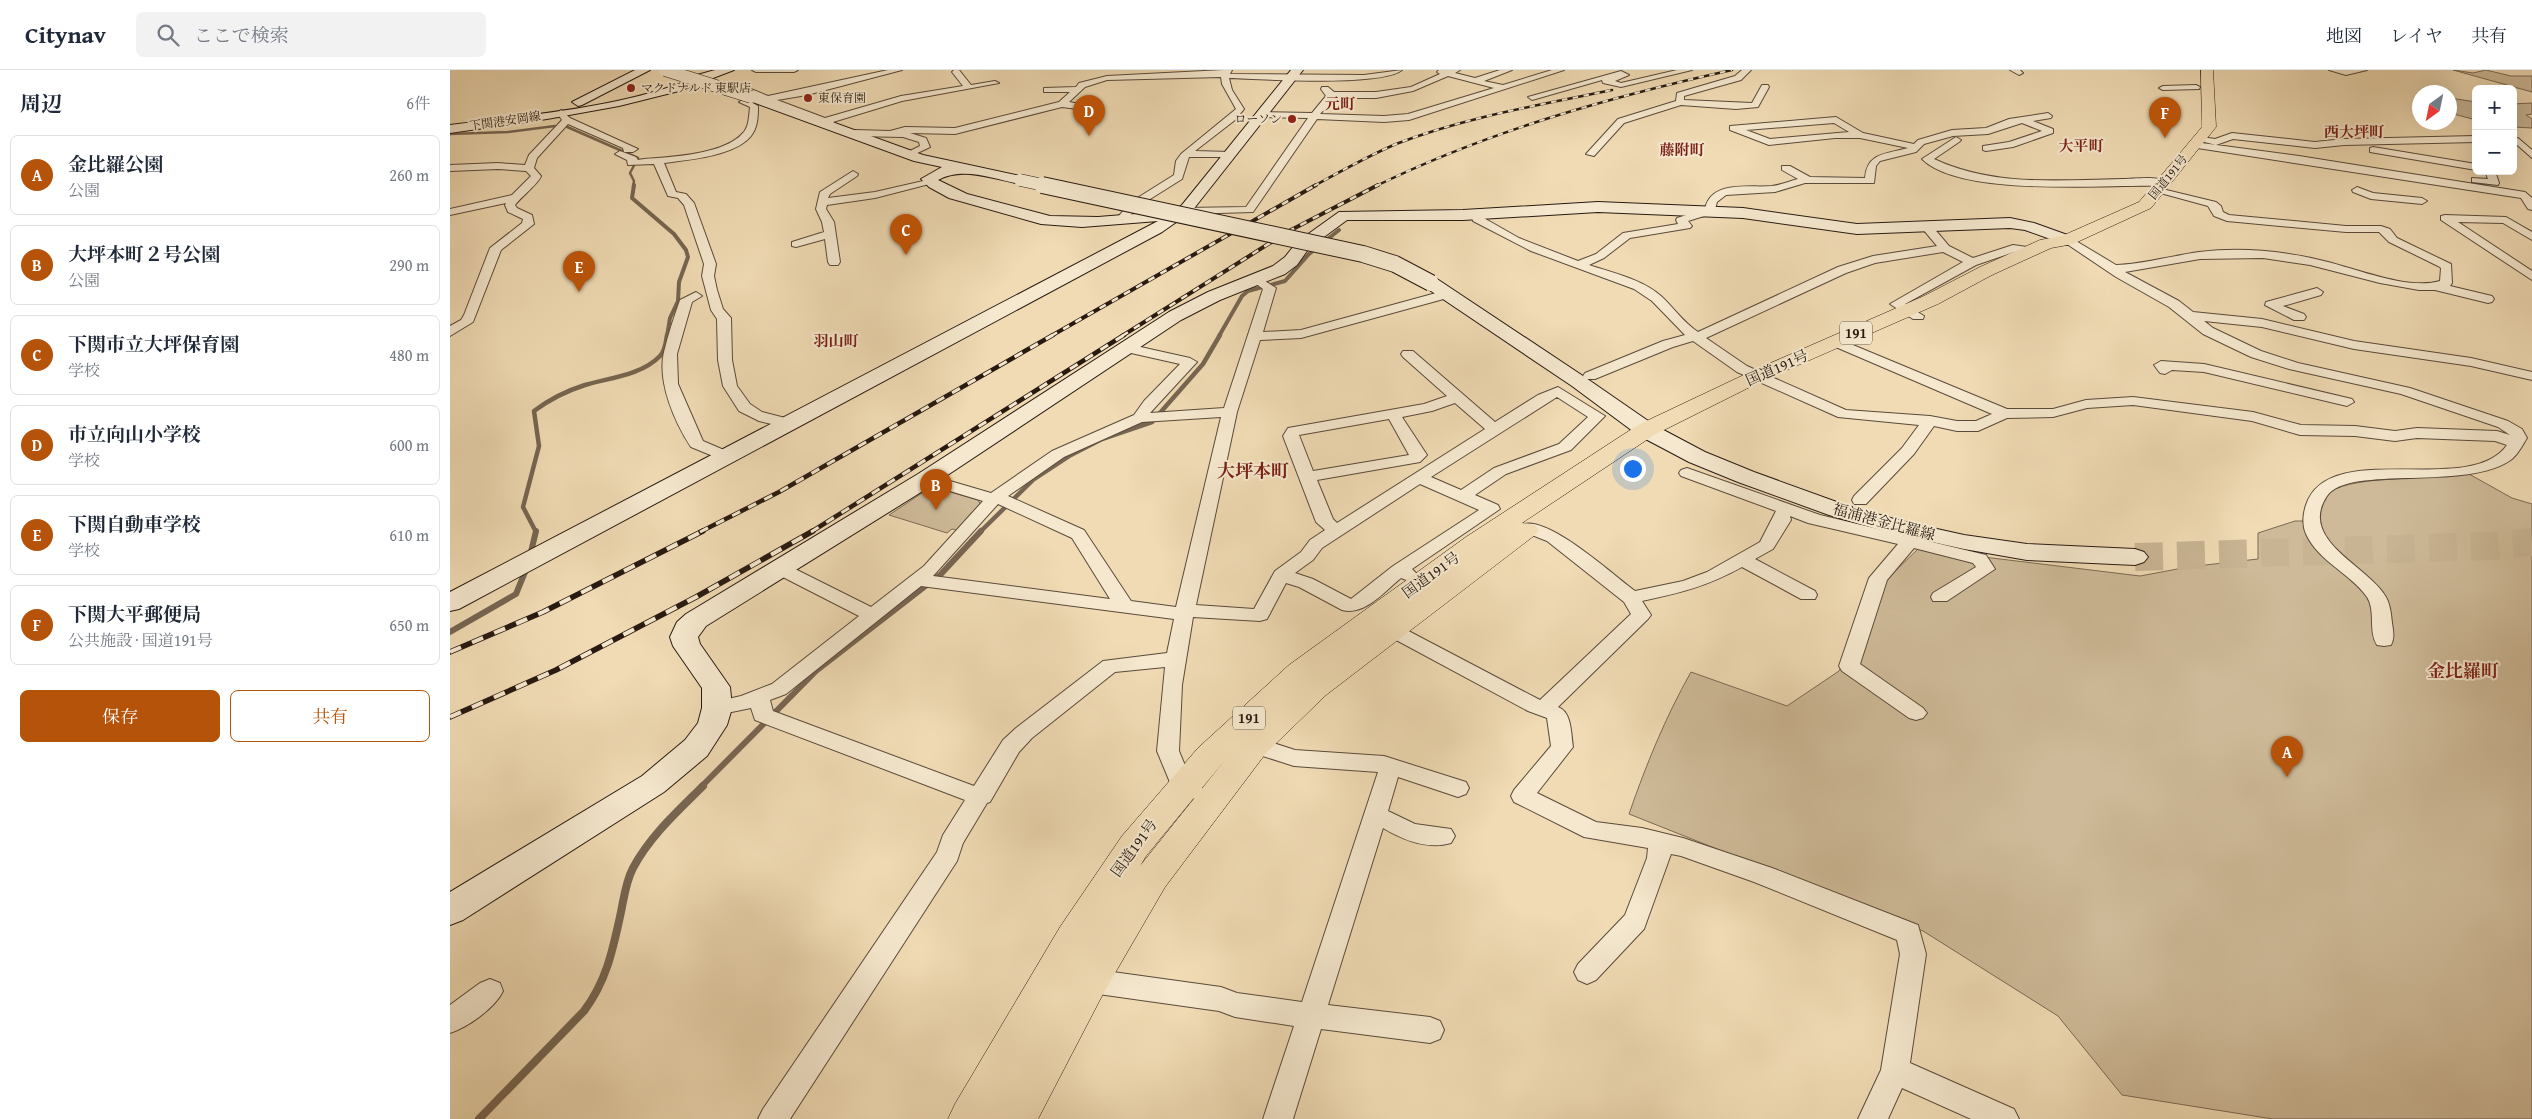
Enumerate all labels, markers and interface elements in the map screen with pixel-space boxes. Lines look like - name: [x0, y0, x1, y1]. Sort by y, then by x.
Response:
- search box: [136, 12, 486, 57]
- text: Citynav: [25, 17, 106, 52]
- icon: search: [154, 21, 182, 49]
- text: ここで検索: [194, 21, 289, 49]
- text: 地図: [2326, 22, 2362, 49]
- text: レイヤ: [2390, 22, 2443, 49]
- text: 共有: [2471, 22, 2507, 49]
- place label: マクドナルド 東駅店: [641, 79, 751, 96]
- marker: マクドナルド 東駅店: [625, 82, 637, 94]
- north arrow: [2412, 85, 2457, 130]
- map controls: [2472, 85, 2517, 175]
- button: +: [2472, 85, 2517, 130]
- text: 周辺: [20, 88, 62, 119]
- place label: 東保育園: [818, 89, 866, 106]
- text: 6件: [406, 91, 430, 115]
- marker: 東保育園: [802, 92, 814, 104]
- district label: 元町: [1325, 93, 1355, 114]
- pin: D: [1073, 95, 1105, 136]
- pin: F: [2149, 97, 2181, 138]
- street label: 下関港安岡線: [468, 107, 542, 134]
- place label: ローソン: [1234, 110, 1282, 127]
- marker: ローソン: [1286, 113, 1298, 125]
- district label: 西大坪町: [2324, 121, 2384, 142]
- button: −: [2472, 130, 2517, 175]
- district label: 大平町: [2058, 135, 2104, 156]
- district label: 藤附町: [1659, 139, 1705, 160]
- text: 金比羅公園: [68, 150, 163, 178]
- street label: 国道191号: [2144, 151, 2191, 203]
- text: A: [32, 163, 42, 187]
- text: 260 m: [389, 163, 429, 187]
- text: 公園: [68, 178, 100, 202]
- pin: C: [890, 214, 922, 255]
- text: 大坪本町２号公園: [68, 240, 220, 268]
- pin: E: [563, 251, 595, 292]
- text: B: [32, 253, 42, 277]
- text: 290 m: [389, 253, 429, 277]
- text: 公園: [68, 268, 100, 292]
- road number: 191: [1840, 322, 1872, 344]
- text: 下関市立大坪保育園: [68, 330, 239, 358]
- district label: 羽山町: [813, 330, 859, 351]
- text: C: [32, 343, 42, 367]
- text: 480 m: [389, 343, 429, 367]
- street label: 国道191号: [1742, 344, 1812, 391]
- text: 学校: [68, 358, 100, 382]
- text: 市立向山小学校: [68, 420, 201, 448]
- text: D: [32, 433, 42, 457]
- text: 600 m: [389, 433, 429, 457]
- text: 学校: [68, 448, 100, 472]
- your location: [1620, 456, 1646, 482]
- district label: 大坪本町: [1217, 457, 1289, 484]
- pin: B: [920, 469, 952, 510]
- street label: 福浦港金比羅線: [1831, 498, 1938, 545]
- text: 下関自動車学校: [68, 510, 201, 538]
- text: E: [33, 523, 41, 547]
- text: 610 m: [389, 523, 429, 547]
- text: 学校: [68, 538, 100, 562]
- street label: 国道191号: [1398, 547, 1464, 603]
- text: 下関大平郵便局: [68, 600, 201, 628]
- text: F: [33, 613, 41, 637]
- text: 650 m: [389, 613, 429, 637]
- text: 公共施設 · 国道191号: [68, 628, 213, 652]
- district label: 金比羅町: [2427, 657, 2499, 684]
- button: 保存: [20, 690, 220, 742]
- button: 共有: [230, 690, 430, 742]
- road number: 191: [1233, 706, 1265, 730]
- pin: A: [2271, 736, 2303, 777]
- street label: 国道191号: [1106, 815, 1162, 881]

